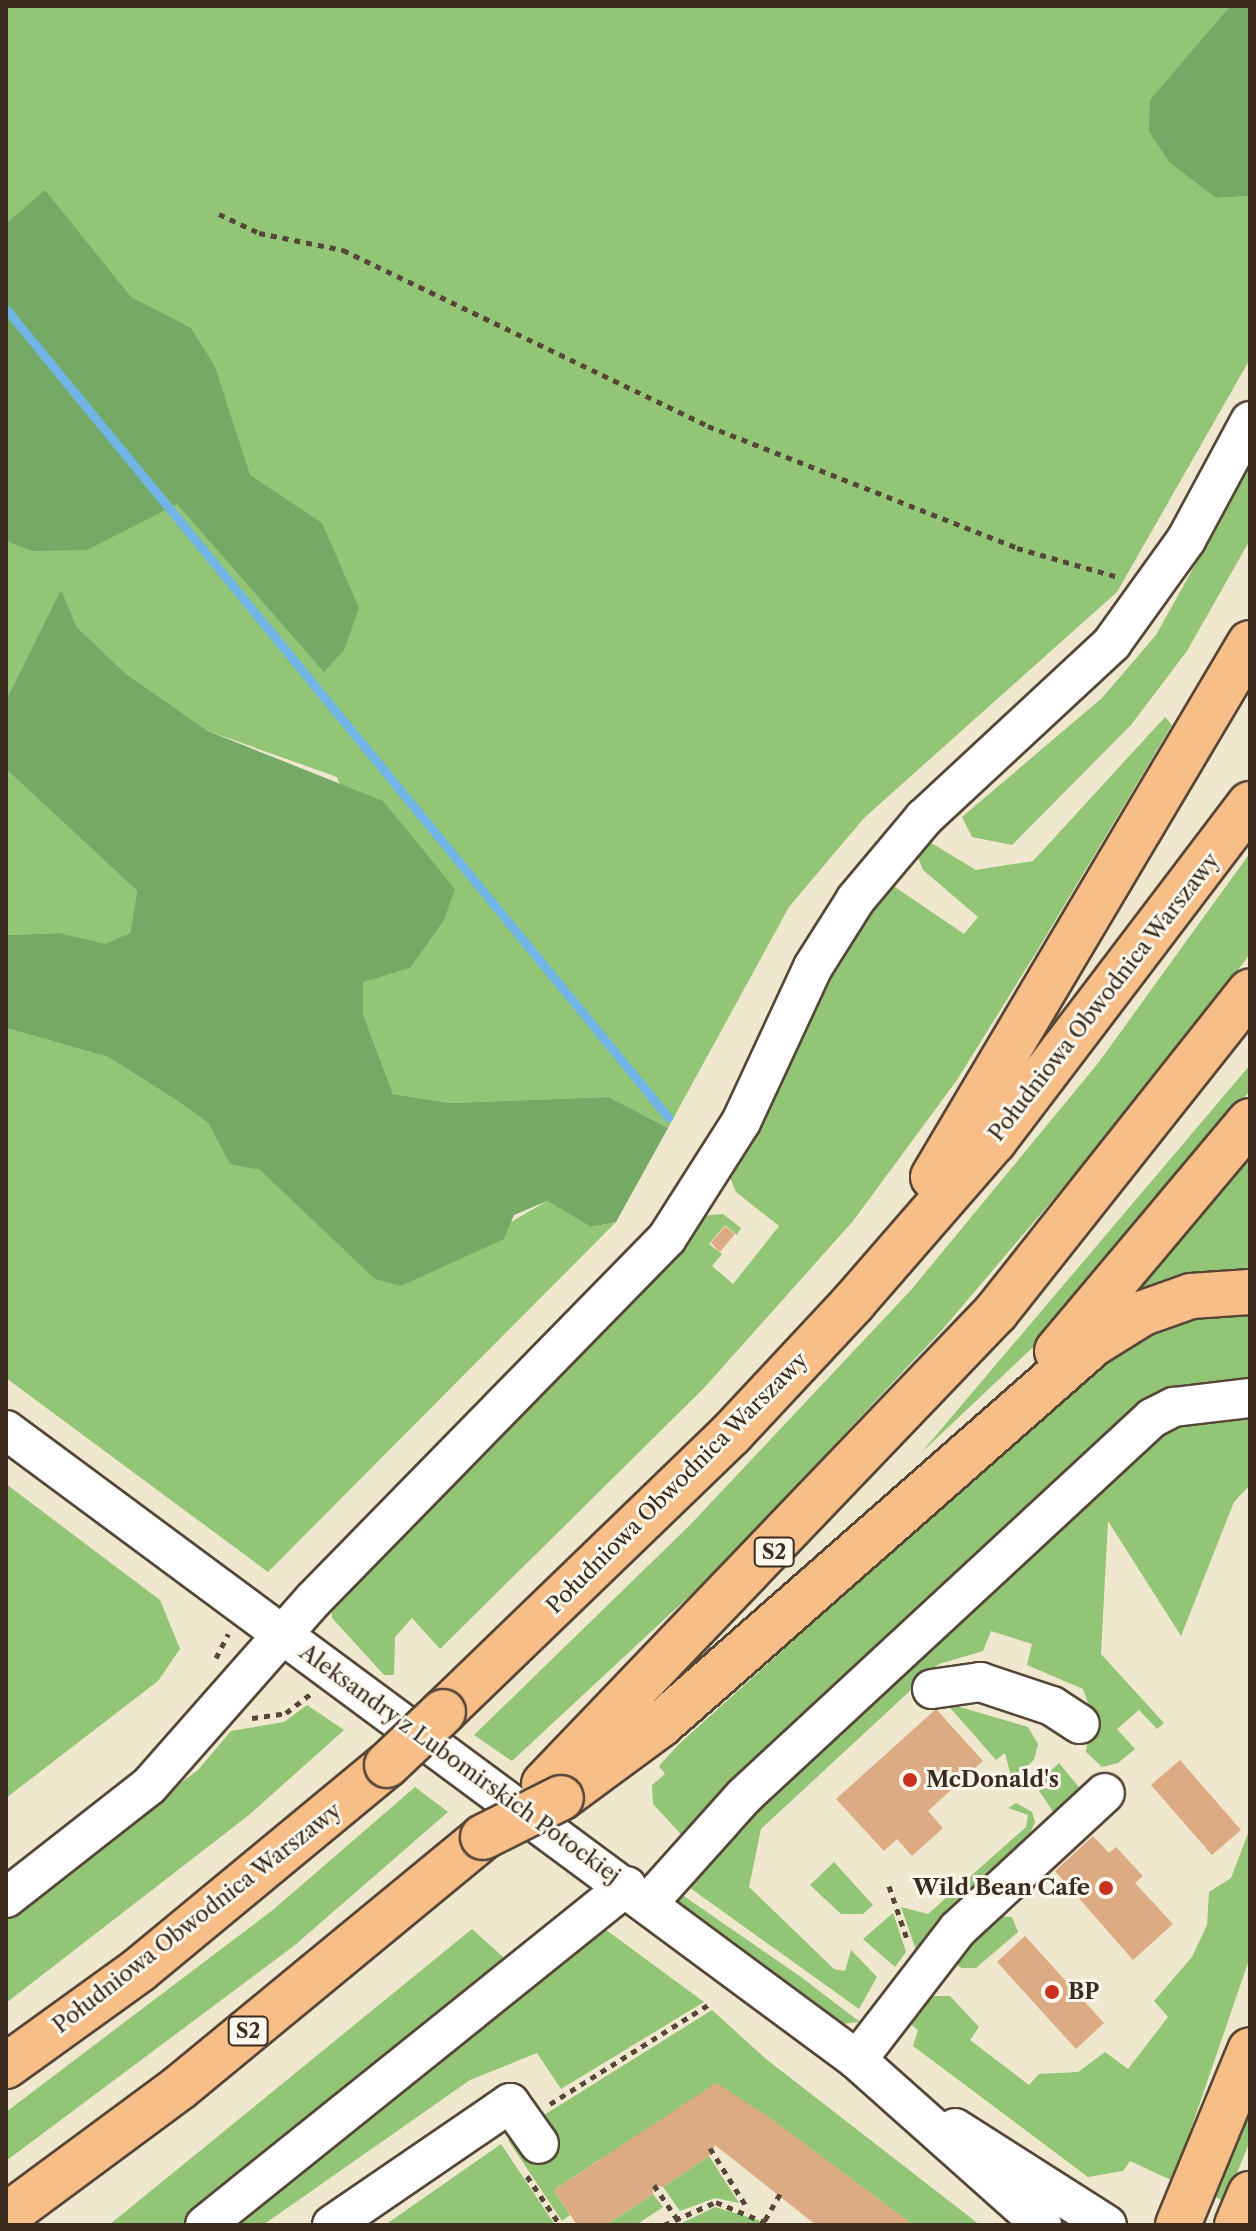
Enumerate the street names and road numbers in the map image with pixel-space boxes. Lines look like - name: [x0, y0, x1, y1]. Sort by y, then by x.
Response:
- street label: Południowa Obwodnica Warszawy: [983, 847, 1225, 1147]
- street label: Południowa Obwodnica Warszawy: [540, 1346, 814, 1620]
- road number: S2: [752, 1536, 796, 1568]
- street label: Aleksandry z Lubomirskich Potockiej: [294, 1639, 626, 1889]
- street label: Południowa Obwodnica Warszawy: [47, 1797, 347, 2039]
- road number: S2: [226, 2015, 270, 2047]

